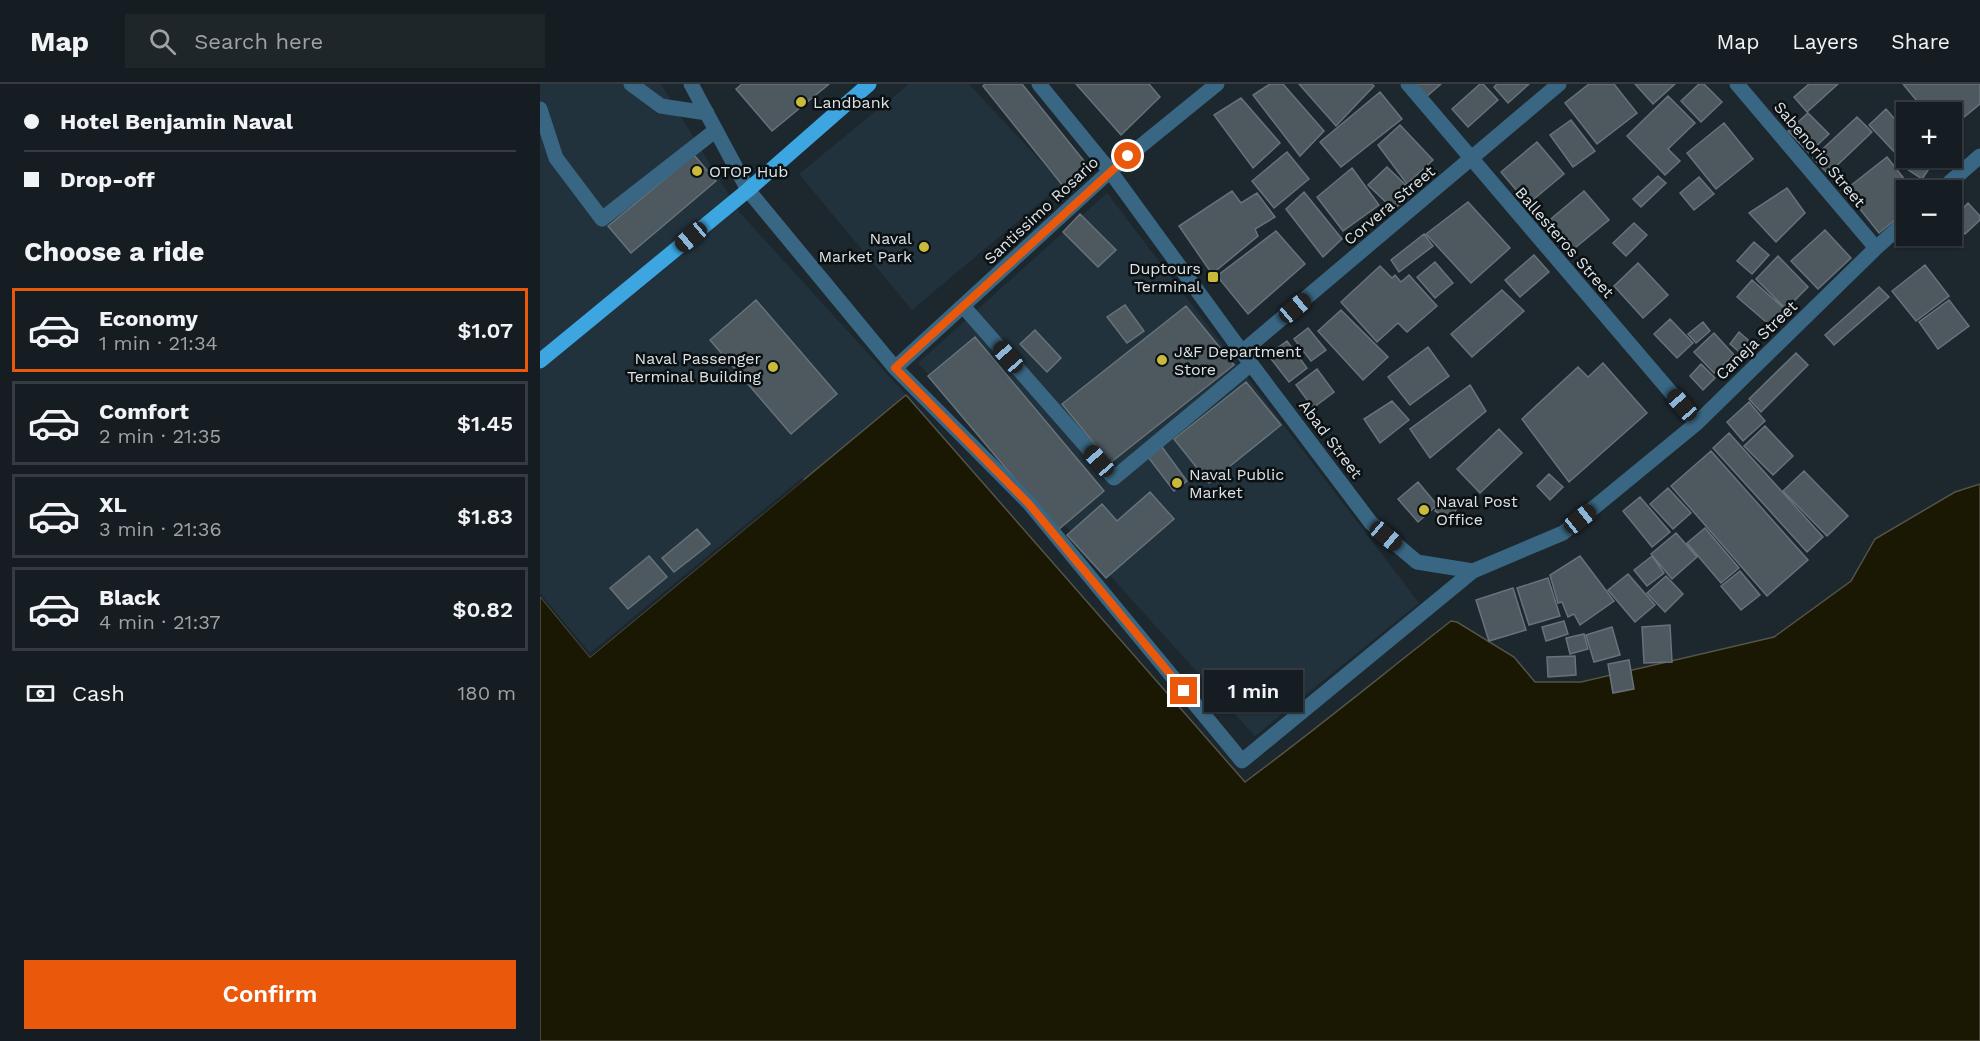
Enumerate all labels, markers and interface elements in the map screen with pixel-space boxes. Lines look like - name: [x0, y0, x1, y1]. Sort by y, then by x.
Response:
- search box: [125, 14, 545, 68]
- text: Map: [30, 25, 89, 58]
- icon: search: [146, 25, 179, 58]
- text: Search here: [194, 29, 323, 54]
- text: Map: [1716, 29, 1759, 54]
- text: Layers: [1792, 29, 1858, 54]
- text: Share: [1891, 29, 1950, 54]
- place label: Landbank: [813, 93, 890, 112]
- marker: Landbank: [794, 95, 808, 109]
- street label: Sabenorio Street: [1770, 98, 1869, 211]
- map controls: [1896, 102, 1962, 246]
- button: +: [1896, 102, 1962, 168]
- text: Hotel Benjamin Naval: [60, 109, 293, 134]
- route start: [1114, 142, 1141, 169]
- street label: Santissimo Rosario: [980, 153, 1102, 268]
- place label: OTOP Hub: [709, 162, 788, 181]
- street label: Corvera Street: [1340, 162, 1439, 249]
- marker: OTOP Hub: [690, 164, 704, 178]
- text: Drop-off: [60, 167, 155, 192]
- button: −: [1896, 180, 1962, 246]
- street label: Ballesteros Street: [1511, 183, 1618, 302]
- car: [671, 219, 711, 255]
- place label: Naval Market Park: [818, 229, 912, 266]
- text: Choose a ride: [24, 236, 204, 268]
- marker: Naval Market Park: [917, 240, 931, 254]
- place label: Duptours Terminal: [1129, 259, 1201, 296]
- marker: Duptours Terminal: [1206, 270, 1220, 284]
- car: [1275, 290, 1315, 326]
- street label: Caneja Street: [1712, 297, 1801, 384]
- icon: car: [27, 303, 81, 357]
- text: Economy: [99, 306, 198, 331]
- text: $1.07: [458, 318, 513, 343]
- text: 1 min · 21:34: [99, 331, 218, 355]
- car: [989, 338, 1027, 376]
- place label: J&F Department Store: [1174, 342, 1302, 379]
- place label: Naval Passenger Terminal Building: [627, 349, 761, 386]
- marker: J&F Department Store: [1155, 353, 1169, 367]
- marker: Naval Passenger Terminal Building: [766, 360, 780, 374]
- car: [1663, 386, 1701, 424]
- icon: car: [27, 396, 81, 450]
- street label: Abad Street: [1295, 396, 1366, 483]
- text: Comfort: [99, 399, 189, 424]
- text: $1.45: [457, 411, 513, 436]
- text: 2 min · 21:35: [99, 424, 221, 448]
- car: [1080, 442, 1118, 480]
- place label: Naval Public Market: [1189, 465, 1284, 502]
- marker: Naval Public Market: [1170, 476, 1184, 490]
- icon: car: [27, 489, 81, 543]
- text: XL: [99, 492, 127, 517]
- place label: Naval Post Office: [1436, 492, 1518, 529]
- car: [1560, 501, 1600, 537]
- marker: Naval Post Office: [1417, 503, 1431, 517]
- text: $1.83: [457, 504, 513, 529]
- text: 3 min · 21:36: [99, 517, 222, 541]
- car: [1366, 518, 1406, 554]
- icon: car: [27, 582, 81, 636]
- text: Black: [99, 585, 160, 610]
- text: $0.82: [452, 597, 513, 622]
- text: 4 min · 21:37: [99, 610, 220, 634]
- callout: 1 min: [1205, 670, 1304, 712]
- icon: cash: [24, 677, 57, 710]
- route end: [1170, 677, 1197, 704]
- text: 1 min: [1228, 679, 1279, 703]
- text: Cash: [72, 681, 125, 706]
- text: 180 m: [458, 681, 516, 705]
- button: Confirm: [24, 960, 516, 1029]

